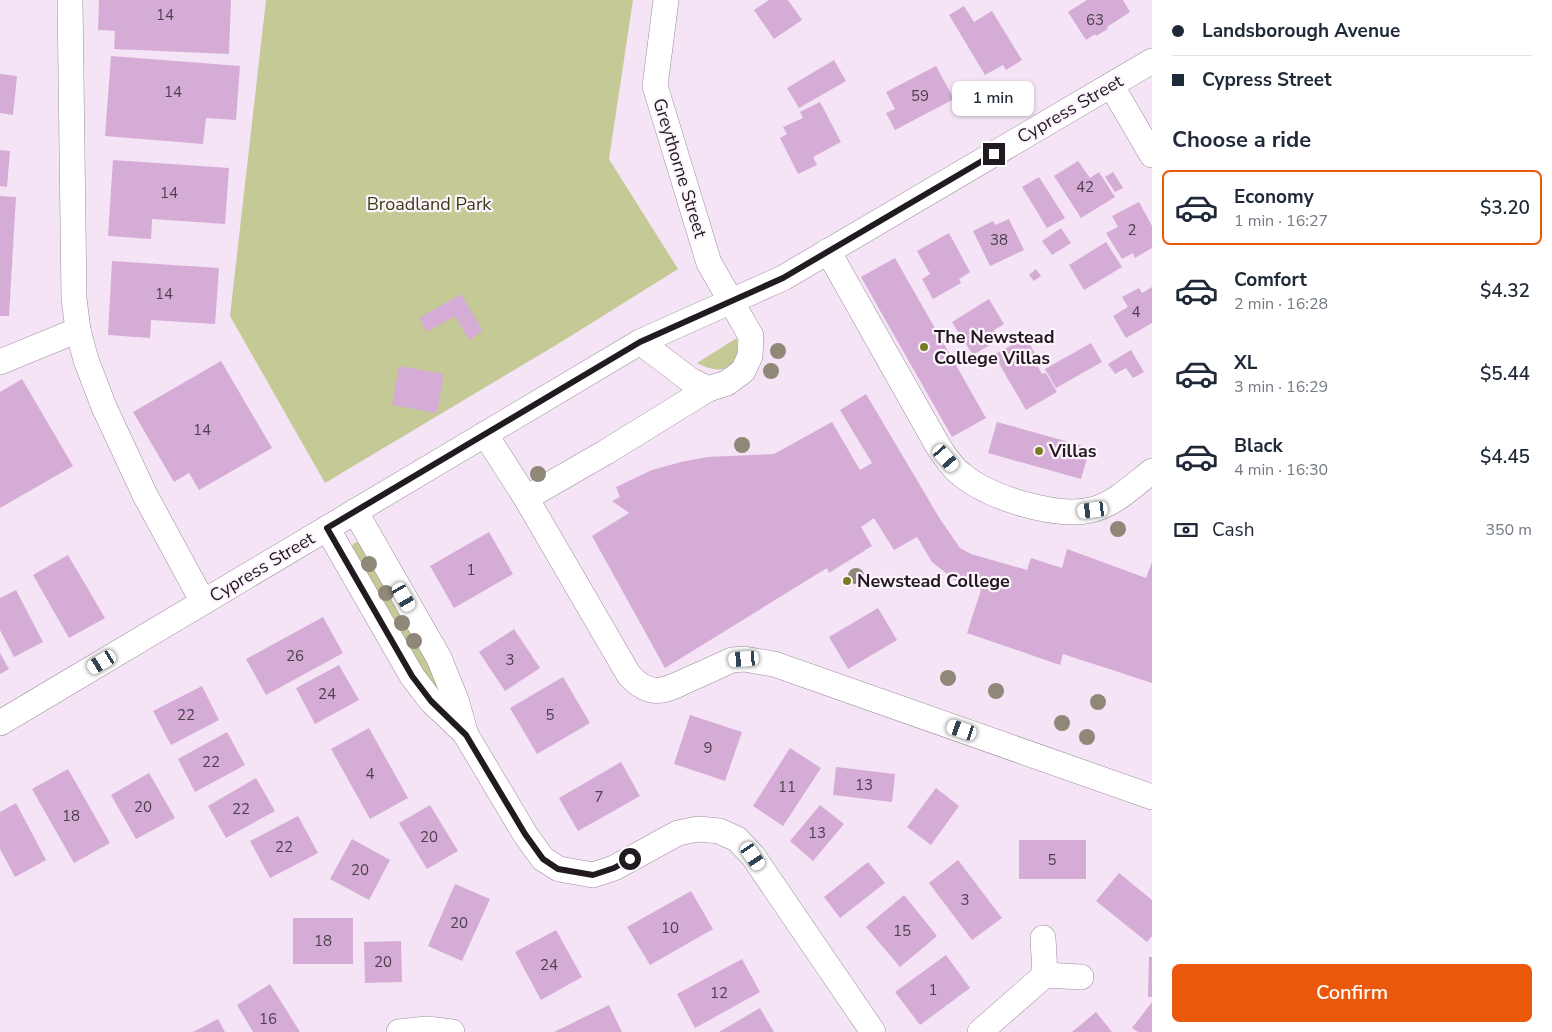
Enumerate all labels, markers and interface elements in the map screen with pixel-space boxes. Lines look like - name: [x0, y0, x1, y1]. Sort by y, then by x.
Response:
- house number: 14: [156, 5, 174, 25]
- house number: 63: [1086, 10, 1104, 30]
- text: Landsborough Avenue: [1202, 18, 1400, 44]
- text: Cypress Street: [1202, 67, 1331, 93]
- street label: Cypress Street: [1013, 69, 1128, 149]
- house number: 14: [164, 82, 182, 102]
- callout: 1 min: [953, 82, 1035, 116]
- house number: 59: [911, 86, 929, 106]
- text: 1 min: [973, 87, 1013, 109]
- street label: Greythorne Street: [647, 95, 713, 241]
- text: Choose a ride: [1172, 125, 1311, 155]
- route end: [983, 143, 1005, 165]
- house number: 42: [1076, 177, 1094, 197]
- house number: 14: [160, 183, 178, 203]
- text: Economy: [1234, 184, 1314, 210]
- icon: car: [1174, 185, 1219, 230]
- park label: Broadland Park: [367, 192, 492, 216]
- text: $3.20: [1480, 195, 1530, 221]
- text: 1 min · 16:27: [1234, 210, 1328, 232]
- house number: 2: [1127, 220, 1137, 240]
- house number: 38: [990, 230, 1008, 250]
- text: Comfort: [1234, 267, 1307, 293]
- icon: car: [1174, 268, 1219, 313]
- text: $4.32: [1480, 278, 1530, 304]
- house number: 14: [155, 284, 173, 304]
- text: 2 min · 16:28: [1234, 293, 1328, 315]
- house number: 4: [1131, 302, 1141, 322]
- place label: The Newstead College Villas: [934, 325, 1055, 370]
- marker: The Newstead College Villas: [918, 341, 930, 353]
- text: XL: [1234, 350, 1257, 376]
- icon: car: [1174, 351, 1219, 396]
- text: $5.44: [1480, 361, 1530, 387]
- text: 3 min · 16:29: [1234, 376, 1328, 398]
- house number: 14: [193, 420, 211, 440]
- text: Black: [1234, 433, 1283, 459]
- icon: car: [1174, 434, 1219, 479]
- place label: Villas: [1048, 439, 1097, 463]
- car: [930, 442, 961, 474]
- text: $4.45: [1480, 444, 1530, 470]
- marker: Villas: [1033, 445, 1045, 457]
- text: 4 min · 16:30: [1234, 459, 1328, 481]
- car: [1077, 501, 1108, 519]
- icon: cash: [1172, 516, 1200, 544]
- text: Cash: [1212, 517, 1254, 543]
- text: 350 m: [1485, 519, 1532, 541]
- street label: Cypress Street: [205, 526, 320, 608]
- house number: 1: [466, 560, 476, 580]
- place label: Newstead College: [857, 569, 1010, 593]
- marker: Newstead College: [841, 575, 853, 587]
- car: [390, 580, 417, 614]
- house number: 26: [286, 646, 304, 666]
- car: [85, 648, 118, 676]
- house number: 3: [505, 650, 515, 670]
- car: [728, 650, 759, 668]
- house number: 24: [318, 684, 336, 704]
- house number: 22: [177, 705, 195, 725]
- house number: 5: [545, 705, 555, 725]
- car: [945, 718, 978, 742]
- house number: 9: [703, 738, 713, 758]
- house number: 22: [202, 752, 220, 772]
- house number: 4: [365, 764, 375, 784]
- house number: 13: [855, 775, 873, 795]
- house number: 11: [778, 777, 796, 797]
- house number: 7: [594, 787, 604, 807]
- house number: 20: [134, 797, 152, 817]
- house number: 22: [232, 799, 250, 819]
- house number: 18: [62, 806, 80, 826]
- house number: 13: [808, 823, 826, 843]
- house number: 20: [420, 827, 438, 847]
- house number: 22: [275, 837, 293, 857]
- car: [738, 839, 767, 873]
- route start: [619, 848, 641, 870]
- house number: 5: [1047, 850, 1057, 870]
- house number: 20: [351, 860, 369, 880]
- house number: 3: [960, 890, 970, 910]
- house number: 20: [450, 913, 468, 933]
- house number: 10: [661, 918, 679, 938]
- house number: 15: [893, 921, 911, 941]
- house number: 18: [314, 931, 332, 951]
- house number: 20: [374, 952, 392, 972]
- house number: 24: [540, 955, 558, 975]
- button: Confirm: [1172, 964, 1532, 1022]
- house number: 1: [928, 980, 938, 1000]
- house number: 12: [710, 983, 728, 1003]
- house number: 16: [259, 1009, 277, 1029]

